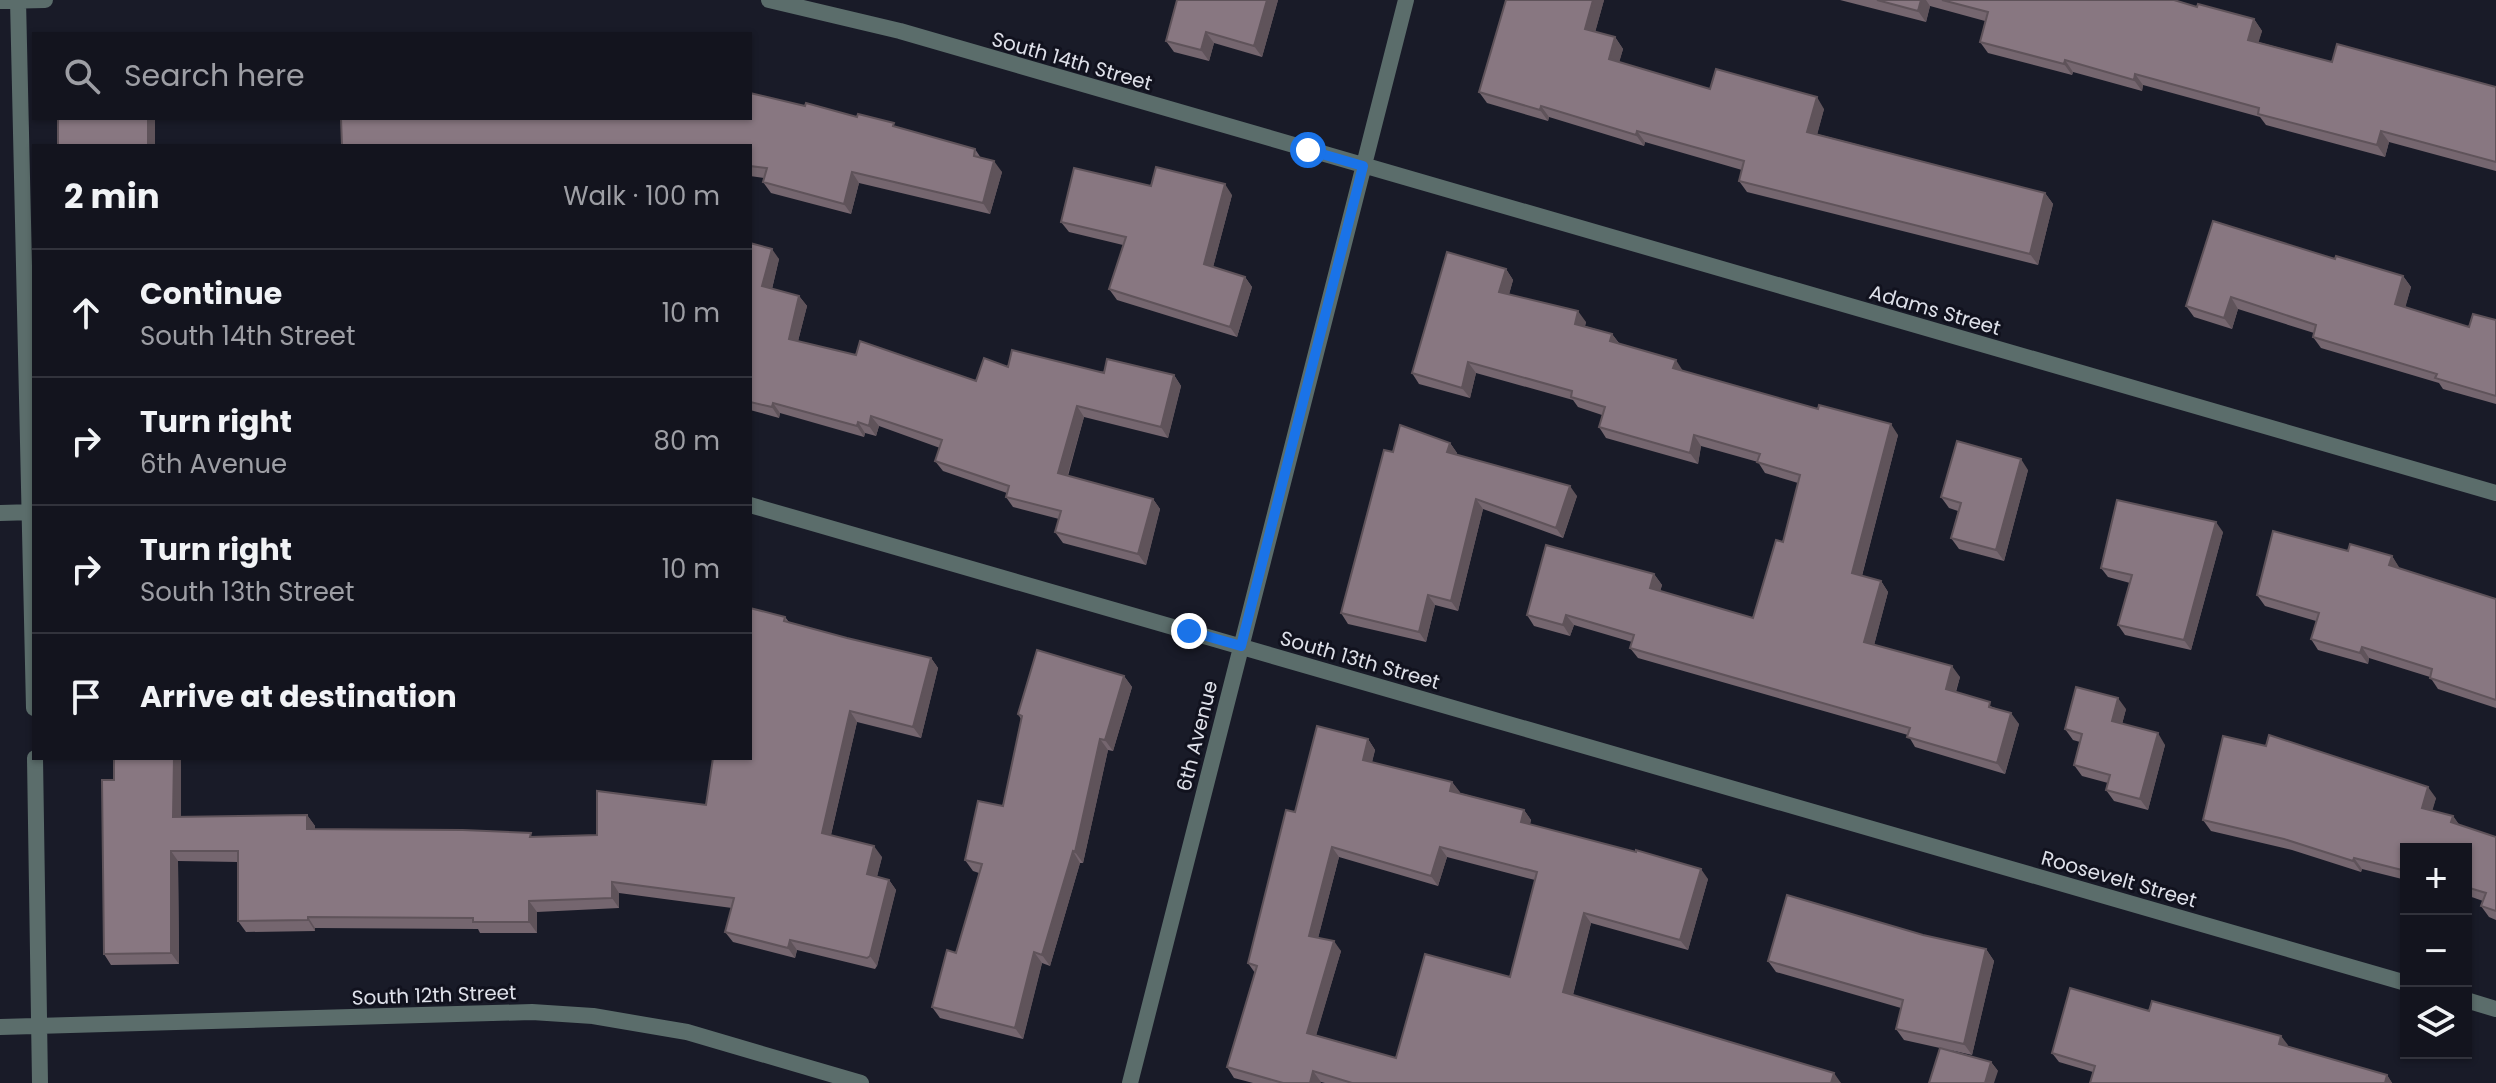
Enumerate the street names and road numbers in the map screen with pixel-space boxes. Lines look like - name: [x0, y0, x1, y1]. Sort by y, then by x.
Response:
- street label: South 14th Street: [988, 25, 1156, 97]
- street label: Adams Street: [1866, 278, 2004, 342]
- street label: South 13th Street: [1277, 624, 1443, 696]
- street label: 6th Avenue: [1170, 678, 1224, 794]
- street label: Roosevelt Street: [2038, 843, 2200, 915]
- street label: South 12th Street: [351, 978, 517, 1012]

